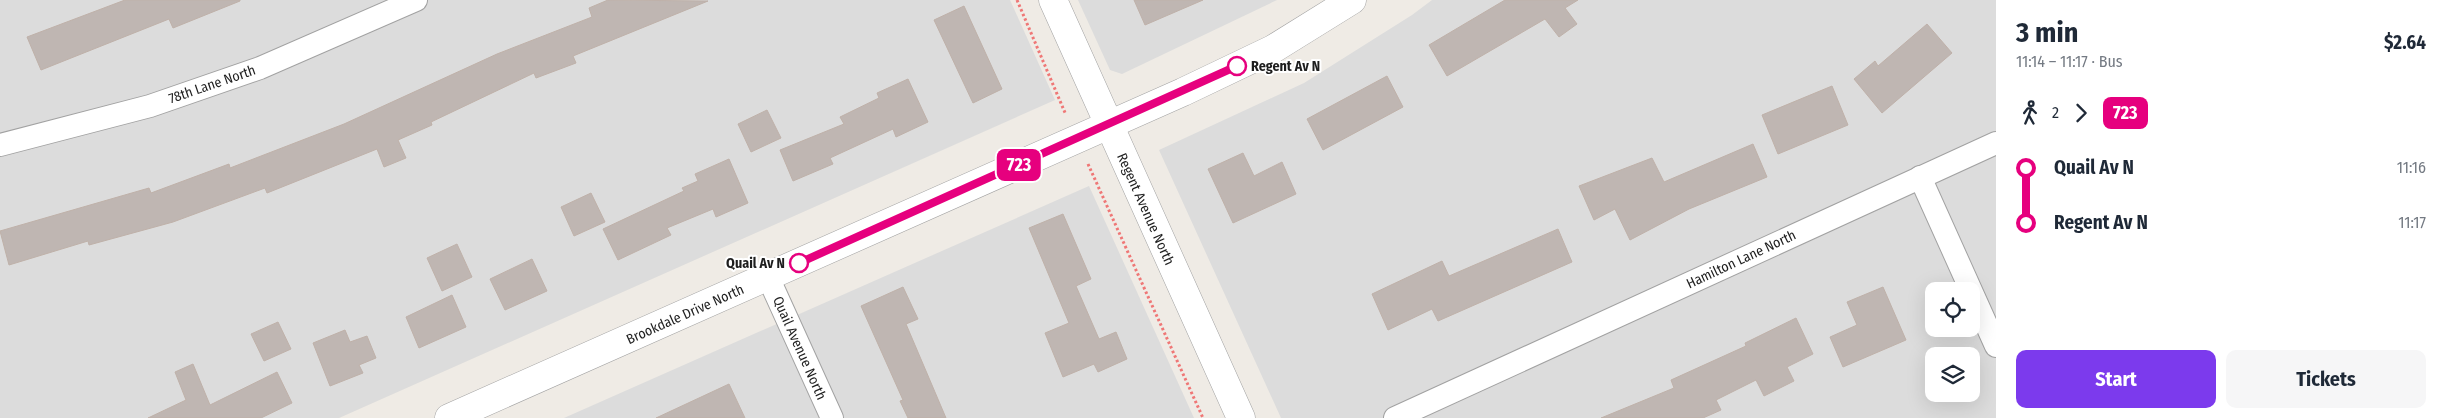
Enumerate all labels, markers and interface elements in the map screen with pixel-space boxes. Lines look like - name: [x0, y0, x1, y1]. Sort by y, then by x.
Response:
- text: 3 min: [2016, 16, 2078, 49]
- text: $2.64: [2384, 31, 2426, 54]
- text: 11:14 – 11:17 · Bus: [2016, 52, 2123, 71]
- marker: Regent Av N: [1227, 56, 1247, 76]
- place label: Regent Av N: [1251, 58, 1320, 75]
- street label: 78th Lane North: [166, 62, 258, 107]
- icon: walk: [2016, 99, 2044, 127]
- icon: forward: [2067, 99, 2095, 127]
- text: 723: [2113, 102, 2138, 124]
- text: 2: [2052, 103, 2059, 122]
- line badge: 723: [990, 149, 1048, 181]
- street label: Regent Avenue North: [1113, 151, 1178, 268]
- text: 723: [1007, 154, 1031, 176]
- text: Quail Av N: [2054, 156, 2134, 179]
- text: 11:16: [2397, 158, 2426, 177]
- text: Regent Av N: [2054, 211, 2148, 234]
- text: 11:17: [2398, 213, 2426, 232]
- street label: Hamilton Lane North: [1684, 227, 1799, 292]
- marker: Quail Av N: [789, 253, 809, 273]
- place label: Quail Av N: [726, 255, 785, 272]
- street label: Brookdale Drive North: [624, 281, 747, 348]
- map controls: [1925, 282, 1980, 402]
- button: locate: [1925, 282, 1980, 337]
- street label: Quail Avenue North: [769, 294, 830, 403]
- button: layers: [1925, 347, 1980, 402]
- button: Start: [2016, 350, 2216, 408]
- button: Tickets: [2226, 350, 2426, 408]

